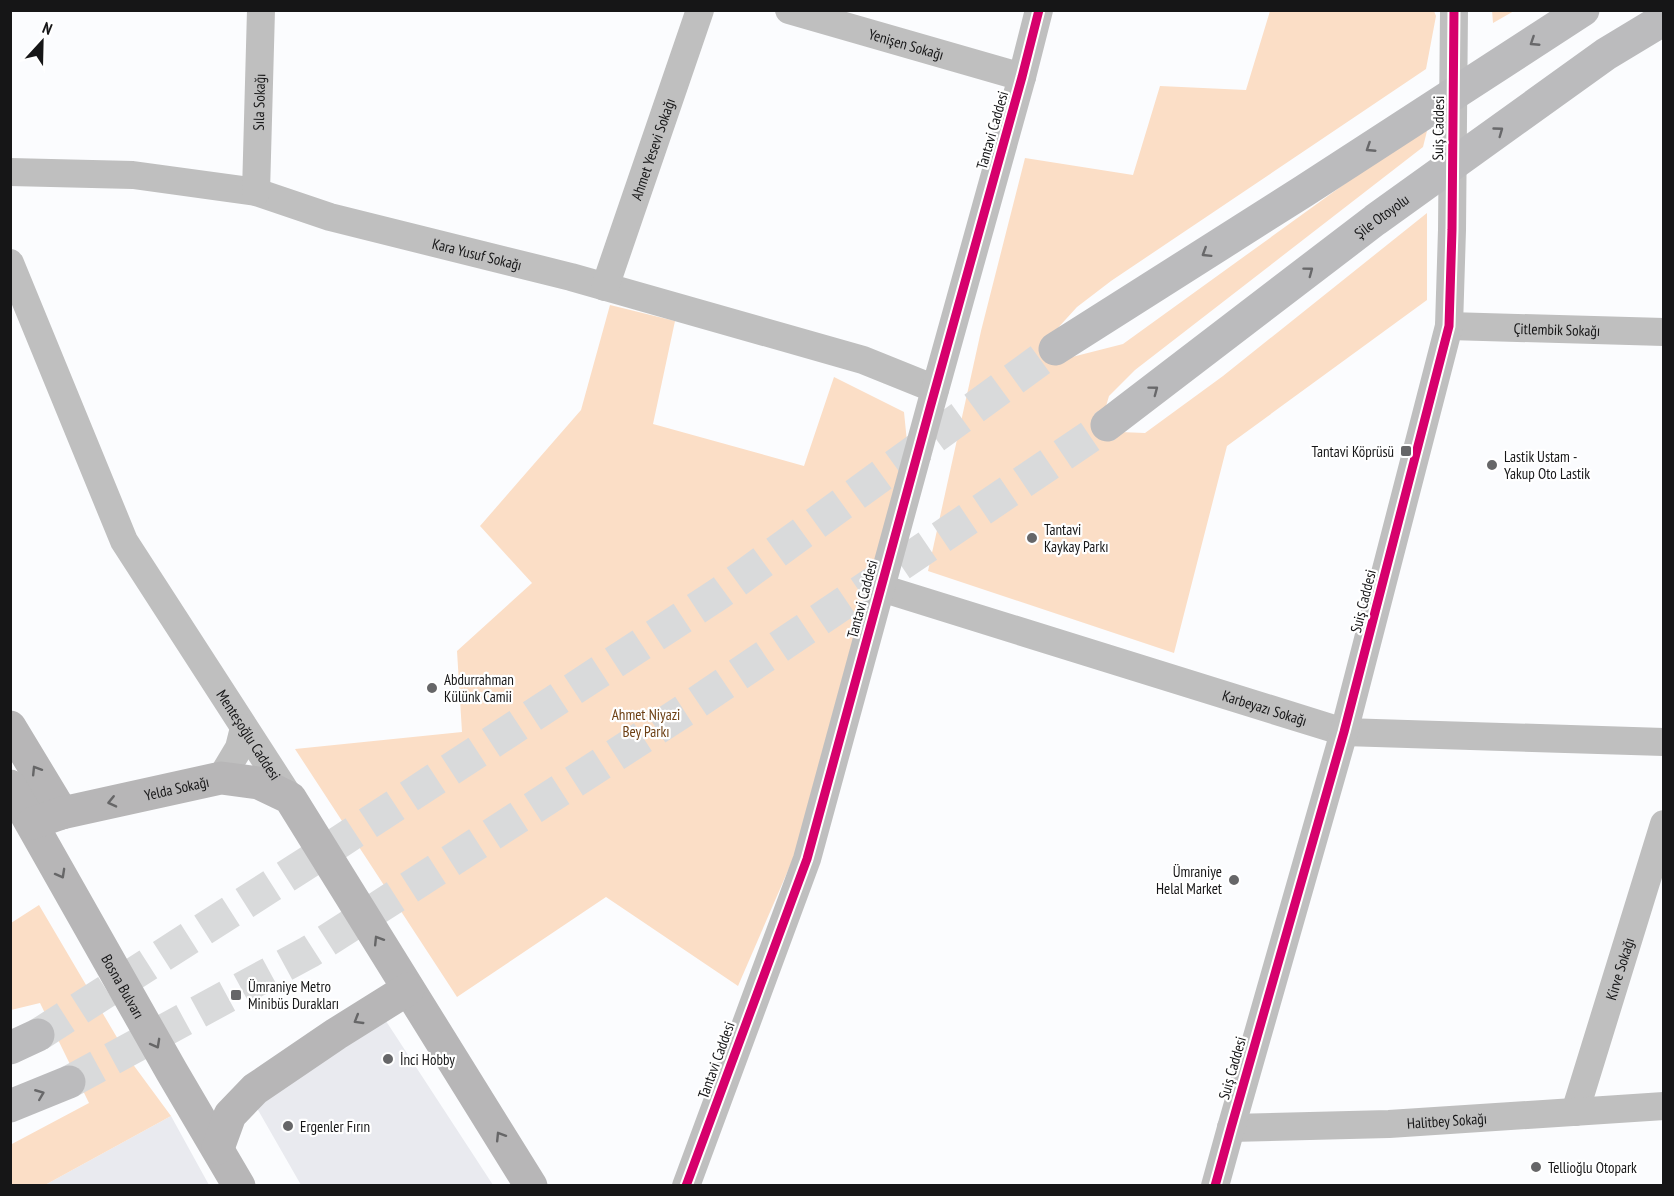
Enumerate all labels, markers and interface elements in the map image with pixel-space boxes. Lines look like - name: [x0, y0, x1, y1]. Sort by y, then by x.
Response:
- north arrow: [12, 12, 72, 72]
- text: N: [40, 17, 55, 39]
- street label: Yenişen Sokağı: [866, 24, 946, 64]
- one-way arrow: [1530, 34, 1540, 46]
- street label: Sıla Sokağı: [248, 73, 269, 131]
- street label: Tantavi Caddesi: [972, 89, 1012, 171]
- street label: Ahmet Yesevi Sokağı: [626, 95, 679, 202]
- street label: Suiş Caddesi: [1428, 96, 1448, 160]
- one-way arrow: [1493, 127, 1504, 138]
- one-way arrow: [1366, 141, 1377, 152]
- street label: Şile Otoyolu: [1350, 189, 1412, 242]
- street label: Kara Yusuf Sokağı: [430, 233, 524, 274]
- one-way arrow: [1202, 246, 1212, 258]
- one-way arrow: [1302, 268, 1313, 279]
- street label: Çitlembik Sokağı: [1513, 318, 1601, 340]
- one-way arrow: [1147, 386, 1158, 397]
- place label: Tantavi Köprüsü: [1312, 442, 1394, 461]
- marker: Tantavi Köprüsü: [1399, 444, 1413, 458]
- place label: Lastik Ustam - Yakup Oto Lastik: [1504, 447, 1590, 483]
- marker: Lastik Ustam - Yakup Oto Lastik: [1485, 458, 1499, 472]
- place label: Tantavi Kaykay Parkı: [1044, 520, 1108, 556]
- marker: Tantavi Kaykay Parkı: [1025, 531, 1039, 545]
- street label: Tantavi Caddesi: [842, 558, 882, 640]
- street label: Suiş Caddesi: [1346, 567, 1380, 635]
- place label: Abdurrahman Külünk Camii: [444, 670, 514, 706]
- marker: Abdurrahman Külünk Camii: [425, 681, 439, 695]
- street label: Karbeyazı Sokağı: [1220, 685, 1310, 729]
- street label: Menteşoğlu Caddesi: [213, 686, 285, 784]
- park label: Ahmet Niyazi Bey Parkı: [612, 705, 680, 741]
- one-way arrow: [31, 766, 43, 776]
- street label: Yelda Sokağı: [142, 771, 211, 804]
- one-way arrow: [107, 794, 117, 807]
- place label: Ümraniye Helal Market: [1156, 862, 1222, 898]
- one-way arrow: [54, 868, 65, 878]
- marker: Ümraniye Helal Market: [1227, 873, 1241, 887]
- street label: Kirve Sokağı: [1601, 935, 1638, 1002]
- one-way arrow: [373, 936, 385, 946]
- street label: Bosna Bulvarı: [98, 951, 149, 1022]
- place label: Ümraniye Metro Minibüs Durakları: [248, 977, 339, 1013]
- marker: Ümraniye Metro Minibüs Durakları: [229, 988, 243, 1002]
- one-way arrow: [354, 1012, 364, 1024]
- street label: Tantavi Caddesi: [693, 1019, 739, 1101]
- street label: Suiş Caddesi: [1214, 1034, 1250, 1102]
- one-way arrow: [149, 1038, 160, 1048]
- place label: İnci Hobby: [400, 1050, 455, 1069]
- marker: İnci Hobby: [381, 1052, 395, 1066]
- one-way arrow: [33, 1089, 44, 1101]
- street label: Halitbey Sokağı: [1406, 1108, 1488, 1132]
- place label: Ergenler Fırın: [300, 1117, 370, 1136]
- marker: Ergenler Fırın: [281, 1119, 295, 1133]
- one-way arrow: [495, 1132, 507, 1142]
- place label: Tellioğlu Otopark: [1548, 1158, 1637, 1177]
- marker: Tellioğlu Otopark: [1529, 1160, 1543, 1174]

